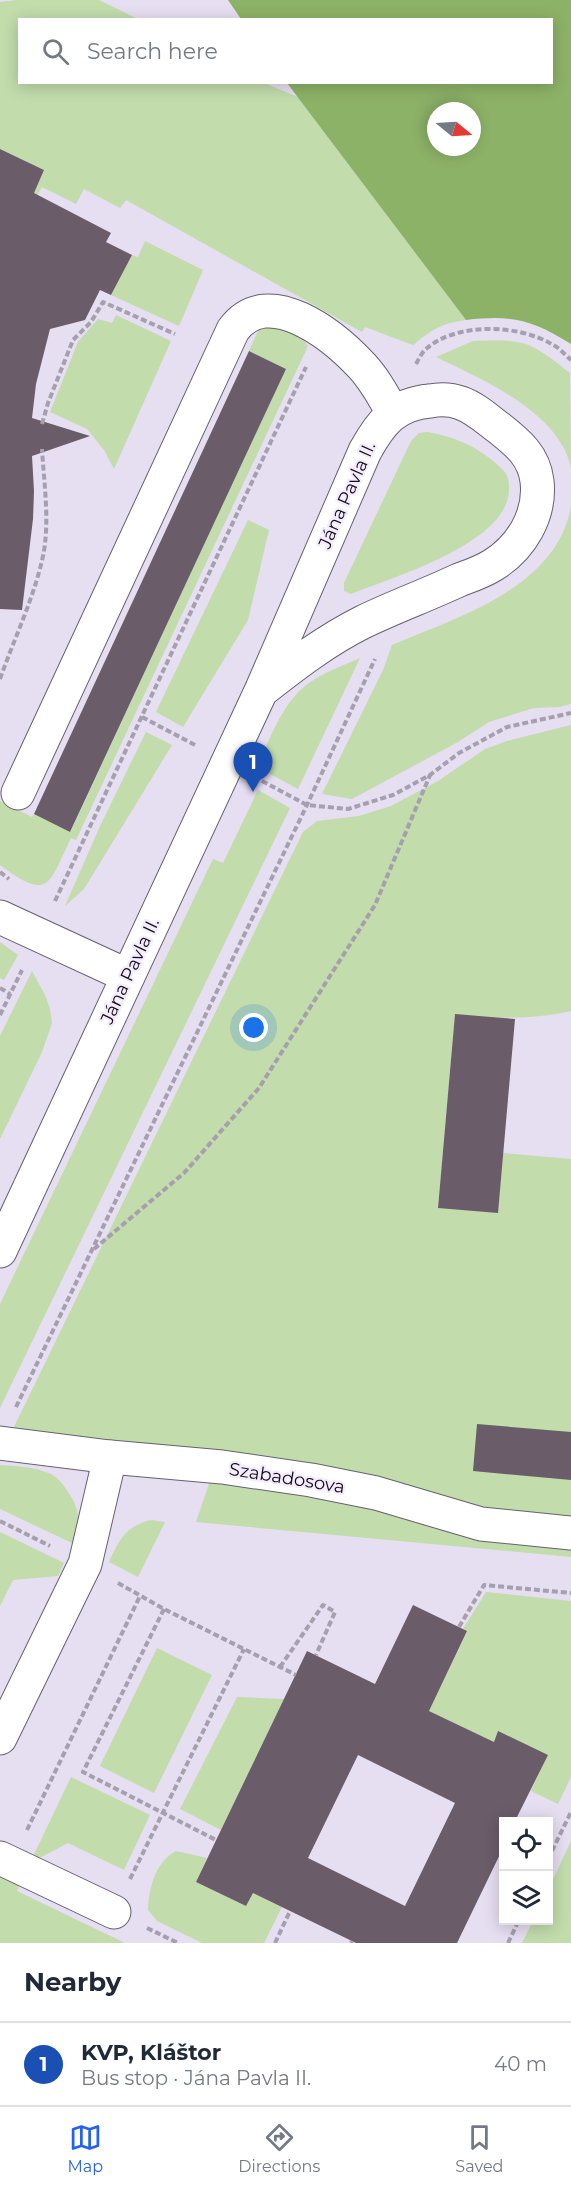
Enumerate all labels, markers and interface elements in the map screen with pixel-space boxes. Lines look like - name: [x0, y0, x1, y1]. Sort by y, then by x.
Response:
- search box: [18, 18, 553, 84]
- icon: search: [39, 35, 72, 68]
- text: Search here: [87, 38, 218, 65]
- north arrow: [427, 102, 481, 156]
- street label: Jána Pavla II.: [313, 438, 380, 553]
- pin: 1: [234, 742, 272, 792]
- street label: Jána Pavla II.: [95, 914, 164, 1029]
- your location: [239, 1013, 268, 1042]
- street label: Szabadosova: [228, 1458, 346, 1498]
- map controls: [499, 1817, 553, 1925]
- button: locate: [499, 1817, 553, 1871]
- button: layers: [499, 1871, 553, 1925]
- text: Nearby: [24, 1966, 121, 1998]
- text: KVP, Kláštor: [81, 2039, 221, 2066]
- text: 1: [40, 2052, 47, 2076]
- text: 40 m: [494, 2052, 547, 2076]
- text: Bus stop · Jána Pavla II.: [81, 2066, 311, 2090]
- tab: Map: [68, 2121, 103, 2176]
- tab: Directions: [238, 2121, 320, 2176]
- tab: Saved: [455, 2121, 503, 2176]

